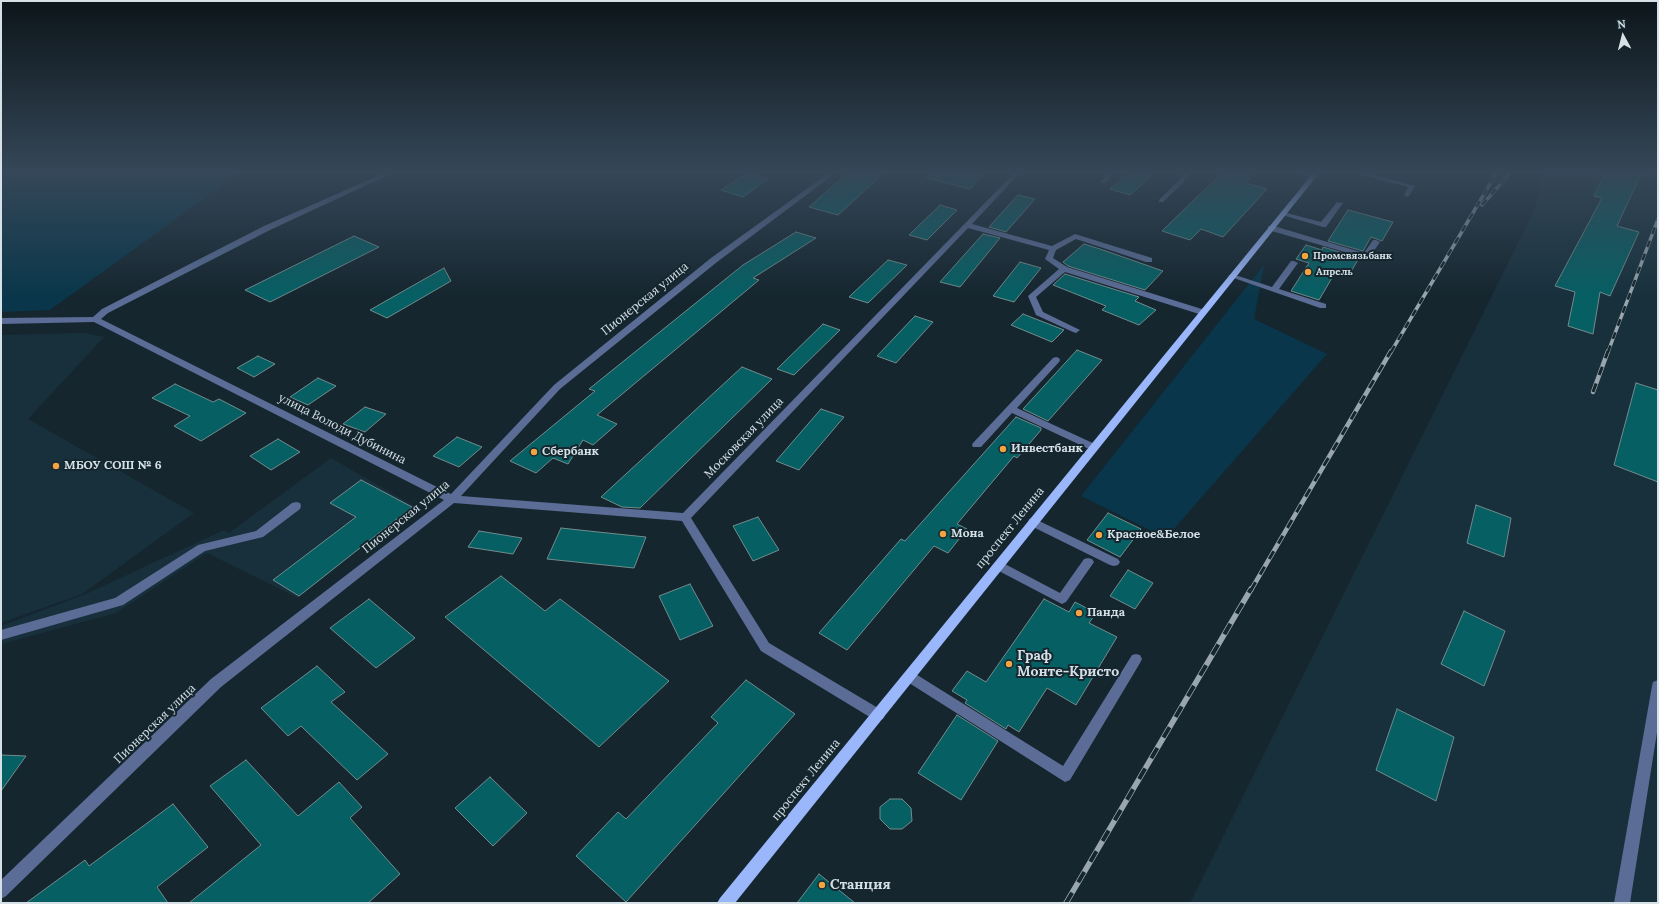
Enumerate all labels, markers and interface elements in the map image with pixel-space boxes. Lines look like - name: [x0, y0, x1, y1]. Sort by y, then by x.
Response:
- north arrow: [1603, 16, 1643, 56]
- text: N: [1616, 17, 1627, 32]
- place label: Промсвязьбанк: [1313, 250, 1392, 262]
- marker: Промсвязьбанк: [1300, 251, 1310, 261]
- street label: Пионерская улица: [599, 259, 691, 339]
- place label: Апрель: [1316, 266, 1353, 278]
- marker: Апрель: [1303, 267, 1313, 277]
- street label: улица Володи Дубинина: [276, 390, 408, 468]
- street label: Московская улица: [702, 394, 786, 482]
- place label: Инвестбанк: [1011, 442, 1083, 456]
- marker: Инвестбанк: [998, 444, 1008, 454]
- place label: Сбербанк: [542, 445, 599, 459]
- marker: Сбербанк: [529, 447, 539, 457]
- place label: МБОУ СОШ № 6: [64, 459, 162, 473]
- marker: МБОУ СОШ № 6: [51, 461, 61, 471]
- street label: Пионерская улица: [360, 477, 452, 557]
- street label: проспект Ленина: [973, 484, 1047, 572]
- place label: Мона: [951, 527, 984, 541]
- place label: Красное&Белое: [1107, 528, 1200, 542]
- marker: Мона: [938, 529, 948, 539]
- marker: Красное&Белое: [1094, 530, 1104, 540]
- place label: Панда: [1087, 606, 1125, 620]
- marker: Панда: [1074, 608, 1084, 618]
- place label: Граф Монте-Кристо: [1017, 648, 1119, 680]
- marker: Граф Монте-Кристо: [1004, 659, 1014, 669]
- street label: Пионерская улица: [111, 681, 199, 767]
- street label: проспект Ленина: [769, 736, 843, 824]
- place label: Станция: [830, 877, 891, 893]
- marker: Станция: [817, 880, 827, 890]

